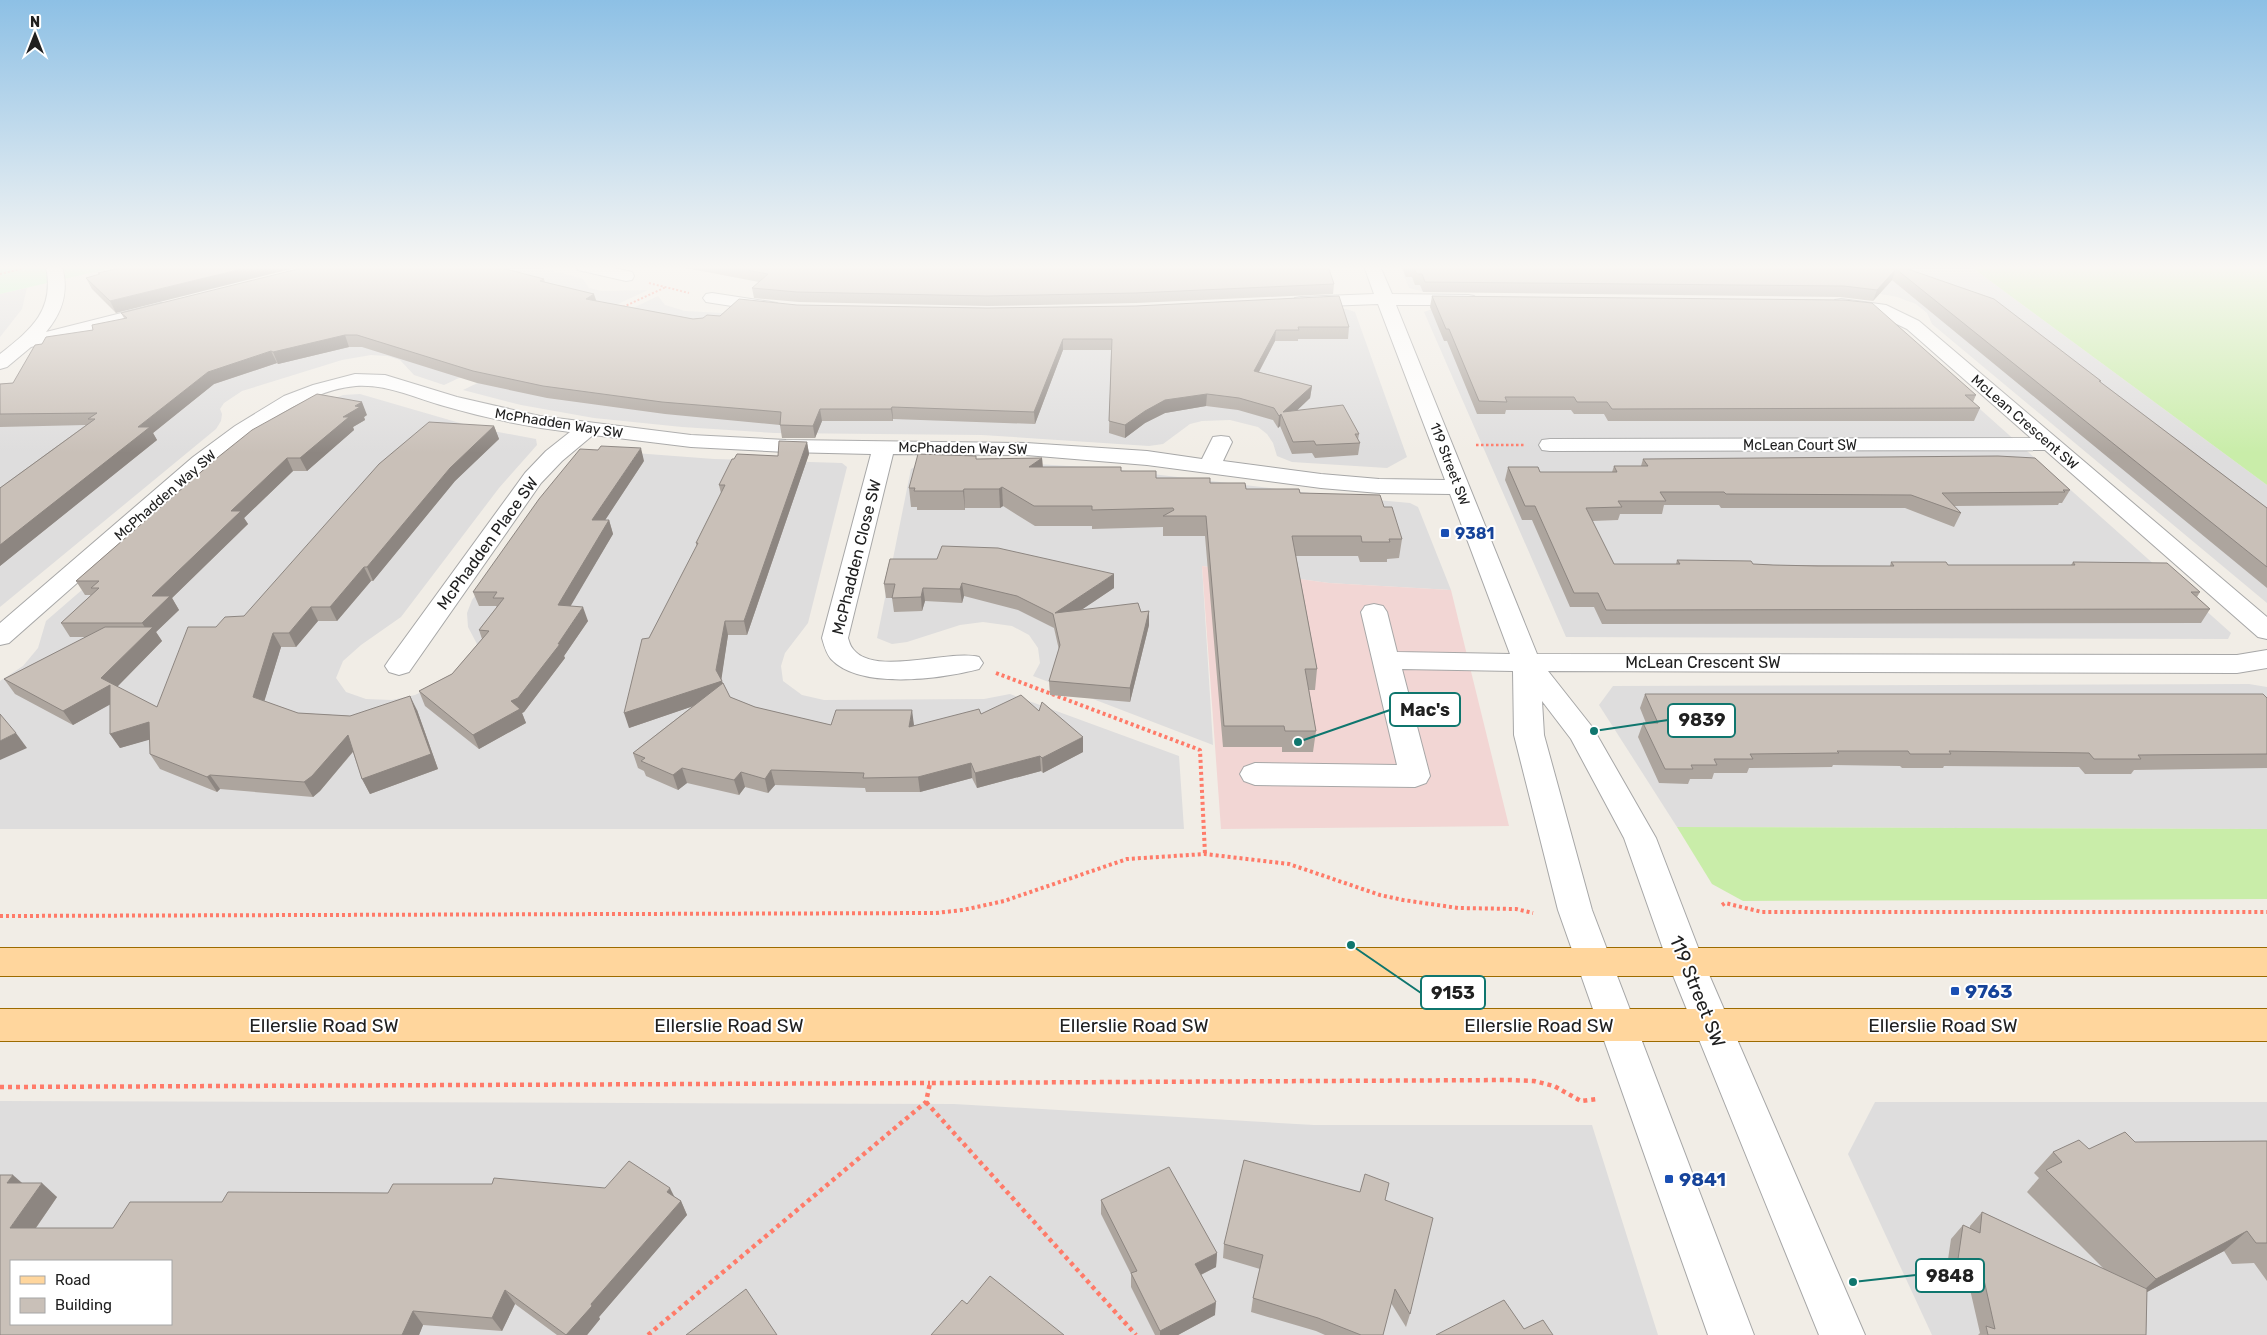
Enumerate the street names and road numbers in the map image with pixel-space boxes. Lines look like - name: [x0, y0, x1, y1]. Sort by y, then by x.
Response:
- street label: McLean Crescent SW: [1968, 371, 2082, 473]
- street label: McPhadden Way SW: [494, 405, 624, 442]
- street label: 119 Street SW: [1426, 420, 1473, 508]
- street label: McLean Court SW: [1743, 437, 1857, 454]
- street label: McPhadden Way SW: [898, 439, 1028, 458]
- street label: McPhadden Way SW: [111, 447, 220, 544]
- street label: McPhadden Place SW: [433, 473, 542, 613]
- street label: McPhadden Close SW: [828, 477, 885, 637]
- street label: McLean Crescent SW: [1625, 653, 1781, 672]
- street label: 119 Street SW: [1665, 932, 1730, 1050]
- street label: Ellerslie Road SW: [249, 1014, 399, 1037]
- street label: Ellerslie Road SW: [654, 1014, 804, 1037]
- street label: Ellerslie Road SW: [1059, 1014, 1209, 1037]
- street label: Ellerslie Road SW: [1464, 1014, 1614, 1037]
- street label: Ellerslie Road SW: [1868, 1014, 2018, 1037]

